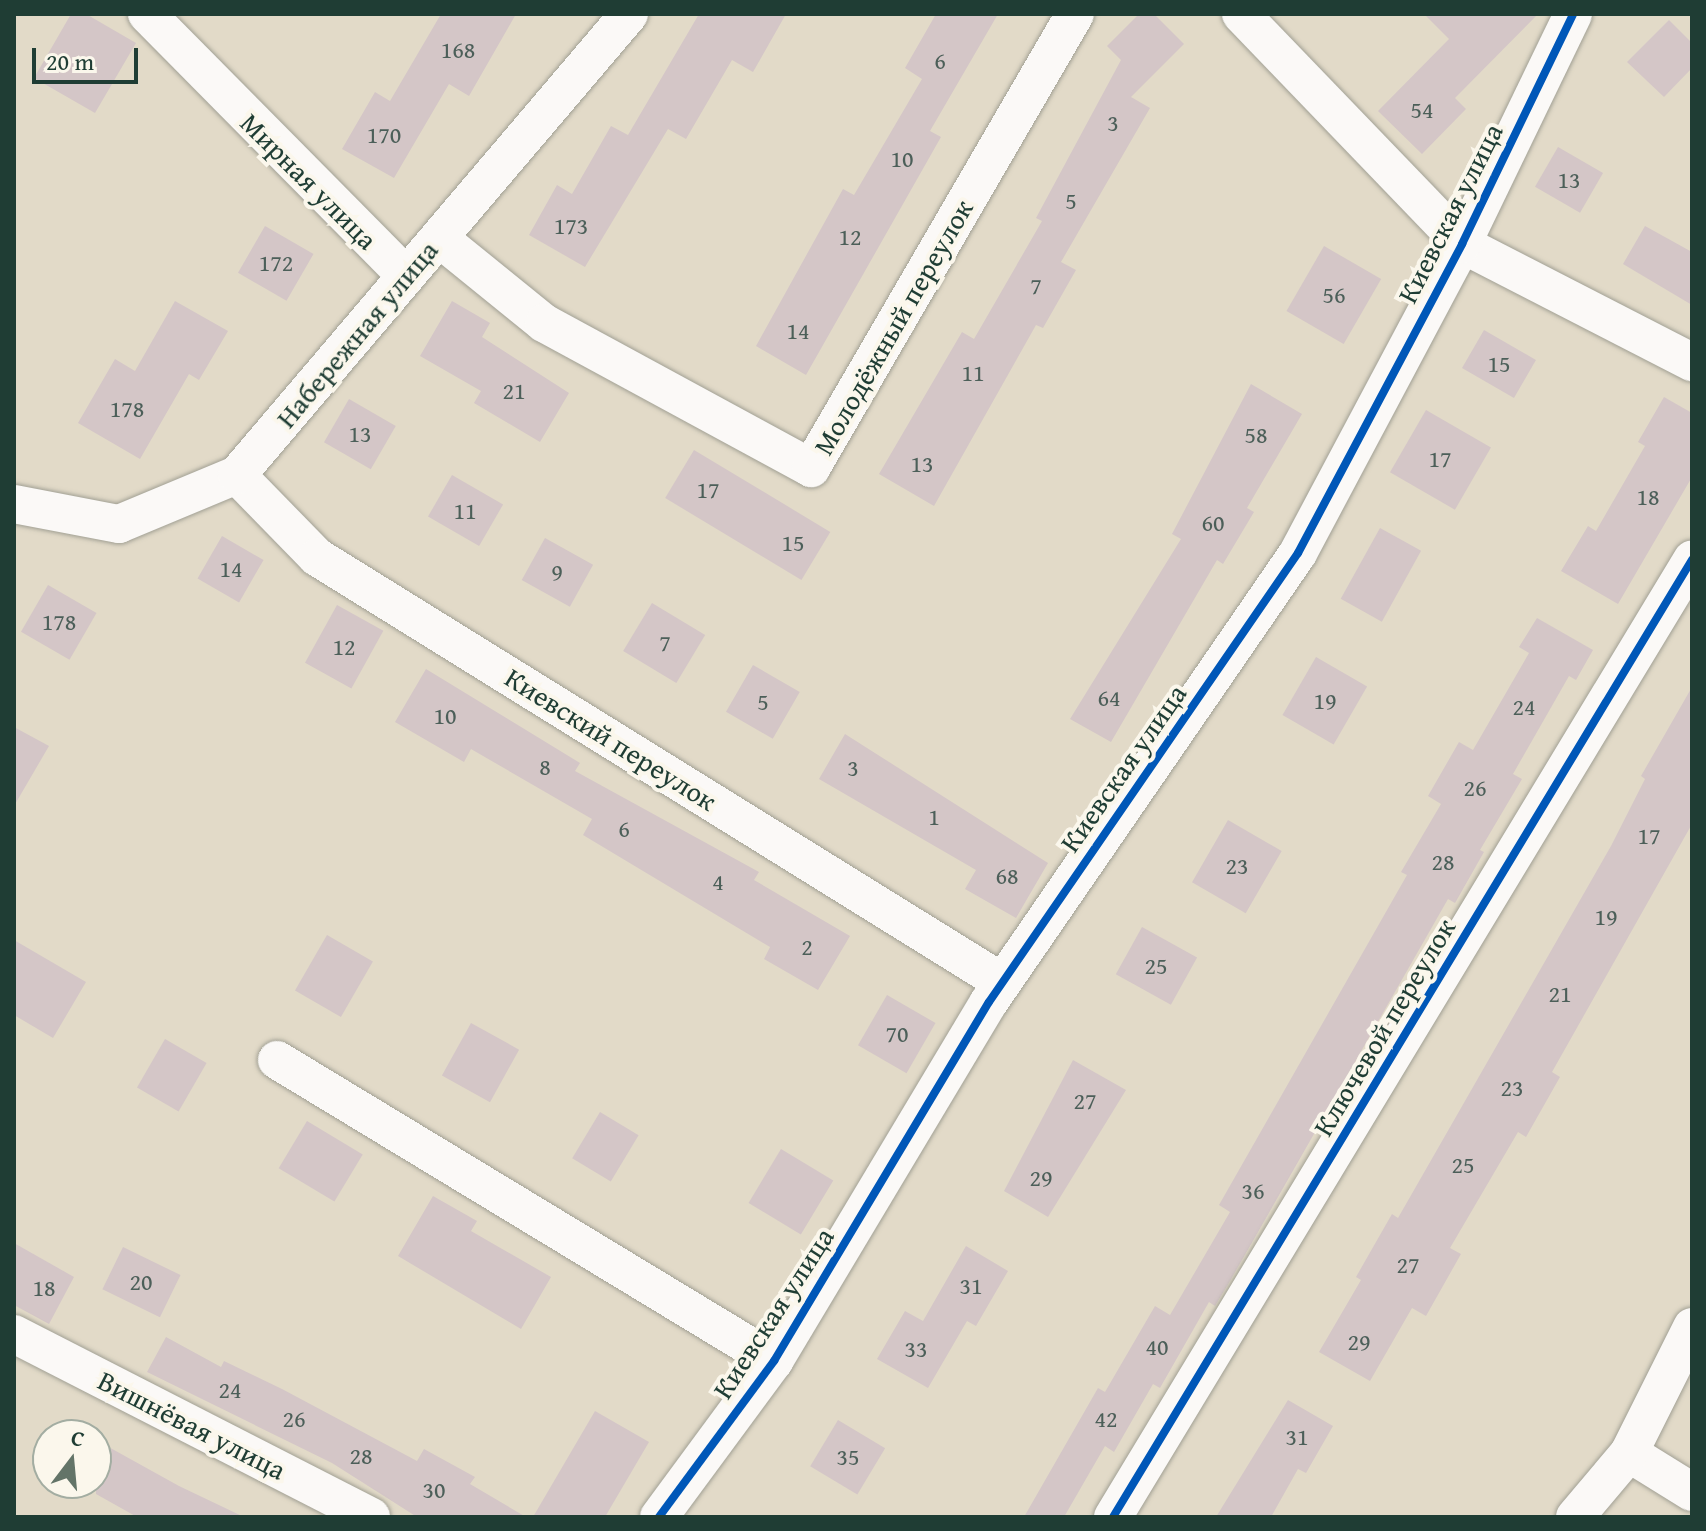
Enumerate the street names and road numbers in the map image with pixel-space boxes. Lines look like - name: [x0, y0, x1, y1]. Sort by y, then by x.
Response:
- street label: Мирная улица: [234, 106, 384, 256]
- street label: Киевская улица: [1390, 118, 1510, 308]
- street label: Молодёжный переулок: [806, 193, 980, 461]
- street label: Набережная улица: [269, 234, 445, 434]
- street label: Киевский переулок: [499, 660, 723, 818]
- street label: Киевская улица: [1053, 678, 1193, 858]
- street label: Ключевой переулок: [1306, 912, 1462, 1142]
- street label: Киевская улица: [705, 1221, 841, 1405]
- street label: Вишнёвая улица: [93, 1363, 291, 1487]

